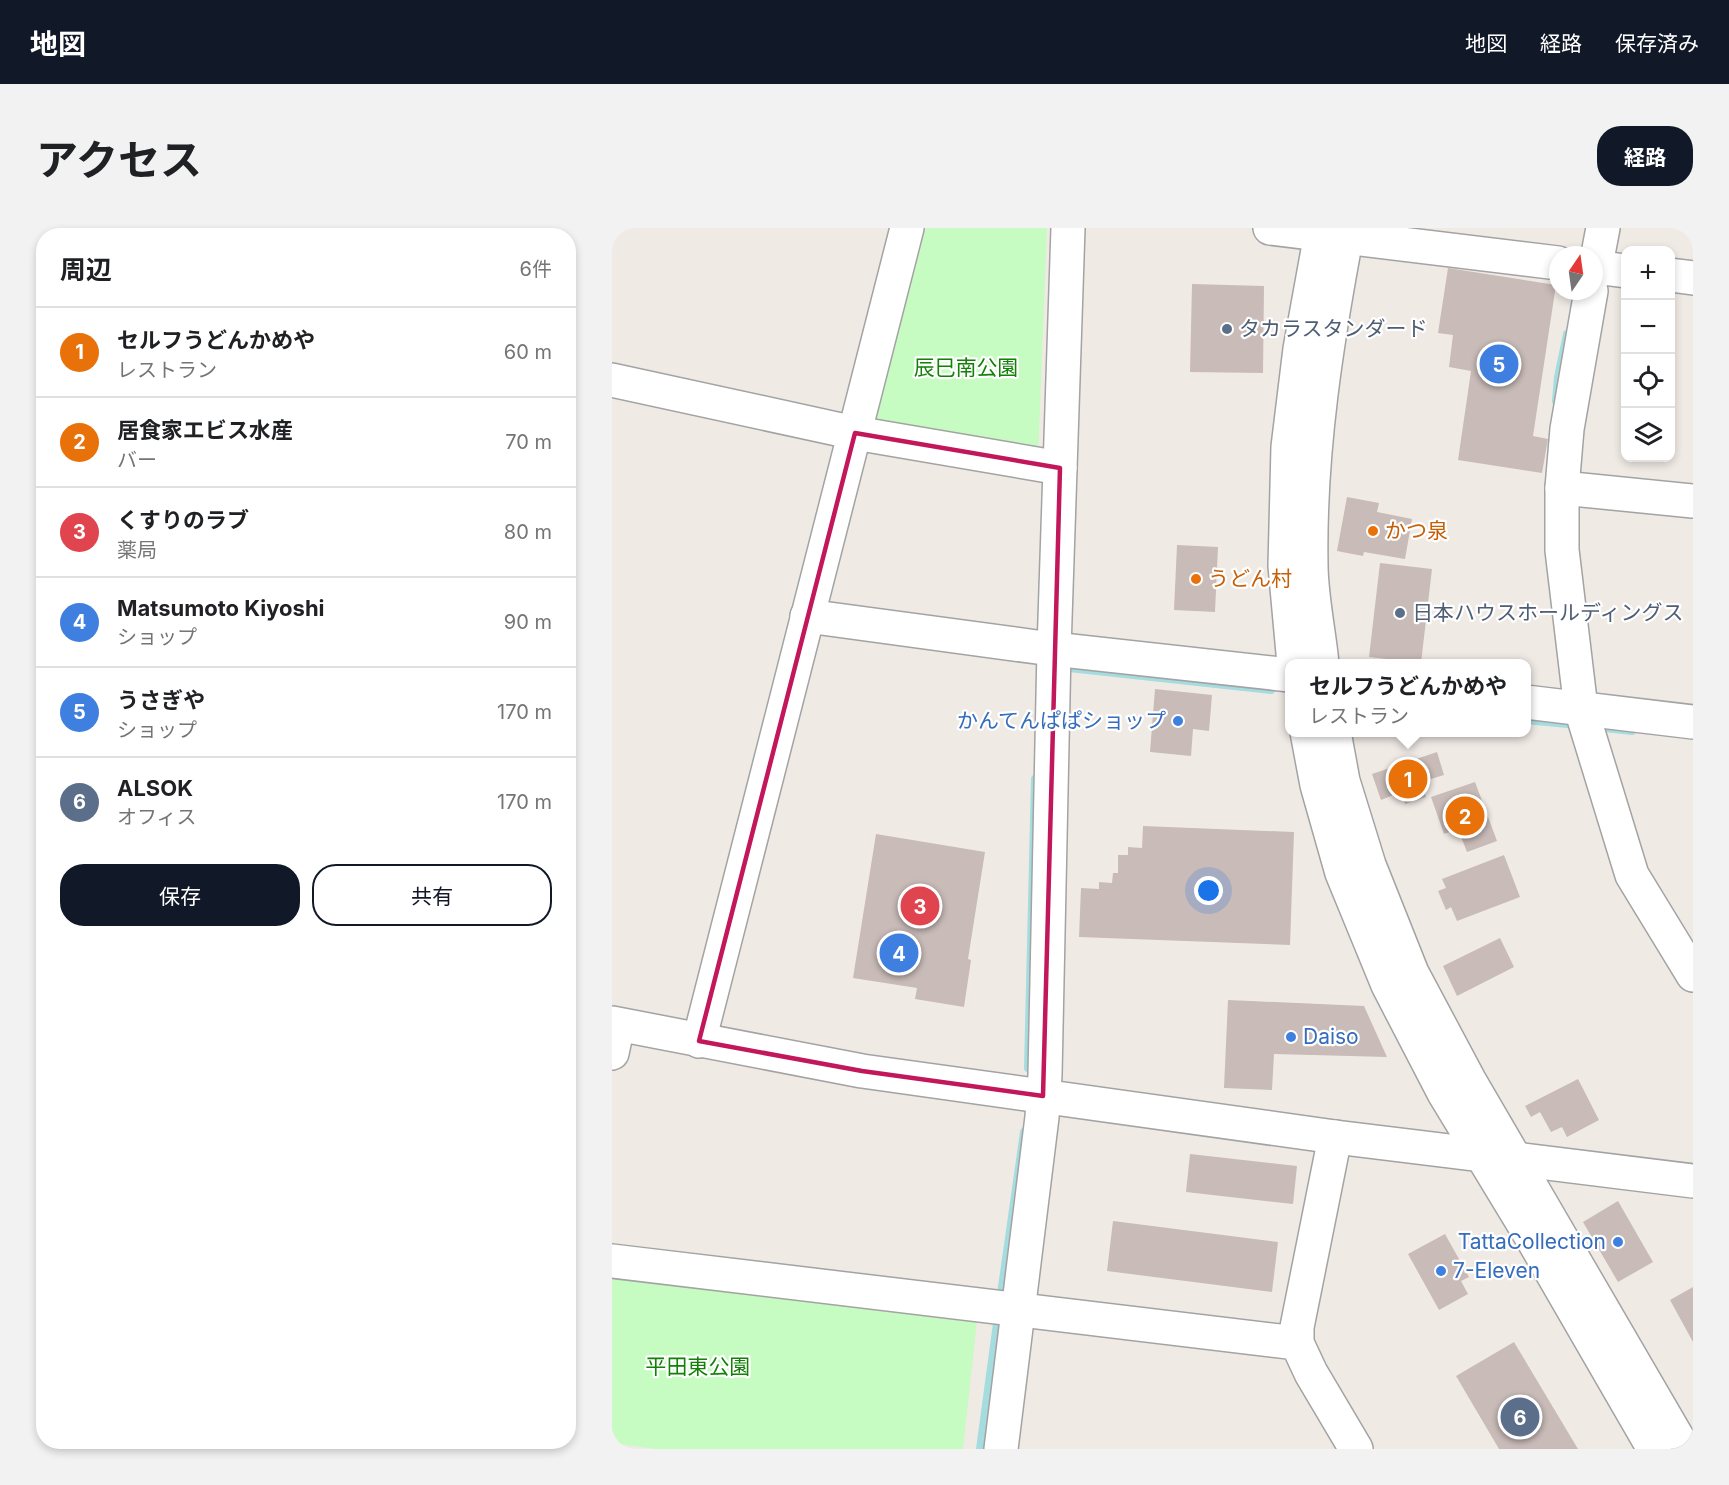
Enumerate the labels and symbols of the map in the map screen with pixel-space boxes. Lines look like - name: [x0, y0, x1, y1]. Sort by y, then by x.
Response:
- north arrow: [1549, 246, 1603, 300]
- place label: タカラスタンダード: [1239, 316, 1428, 341]
- marker: タカラスタンダード: [1220, 322, 1234, 336]
- pin: 5: [1480, 342, 1518, 386]
- park label: 辰巳南公園: [914, 355, 1019, 380]
- place label: かつ泉: [1385, 518, 1448, 543]
- marker: かつ泉: [1366, 524, 1380, 538]
- place label: うどん村: [1208, 566, 1292, 591]
- marker: うどん村: [1189, 572, 1203, 586]
- place label: 日本ハウスホールディングス: [1412, 600, 1684, 625]
- marker: 日本ハウスホールディングス: [1393, 606, 1407, 620]
- place label: かんてんぱぱショップ: [957, 708, 1166, 733]
- marker: かんてんぱぱショップ: [1171, 714, 1185, 728]
- pin: 1: [1388, 756, 1428, 802]
- pin: 2: [1446, 794, 1484, 838]
- your location: [1194, 876, 1223, 905]
- pin: 3: [900, 884, 940, 928]
- pin: 4: [880, 930, 918, 976]
- place label: Daiso: [1303, 1024, 1359, 1049]
- marker: Daiso: [1284, 1030, 1298, 1044]
- place label: TattaCollection: [1458, 1229, 1606, 1254]
- marker: TattaCollection: [1611, 1235, 1625, 1249]
- place label: 7-Eleven: [1453, 1258, 1540, 1283]
- marker: 7-Eleven: [1434, 1264, 1448, 1278]
- park label: 平田東公園: [646, 1354, 751, 1379]
- pin: 6: [1500, 1394, 1540, 1440]

